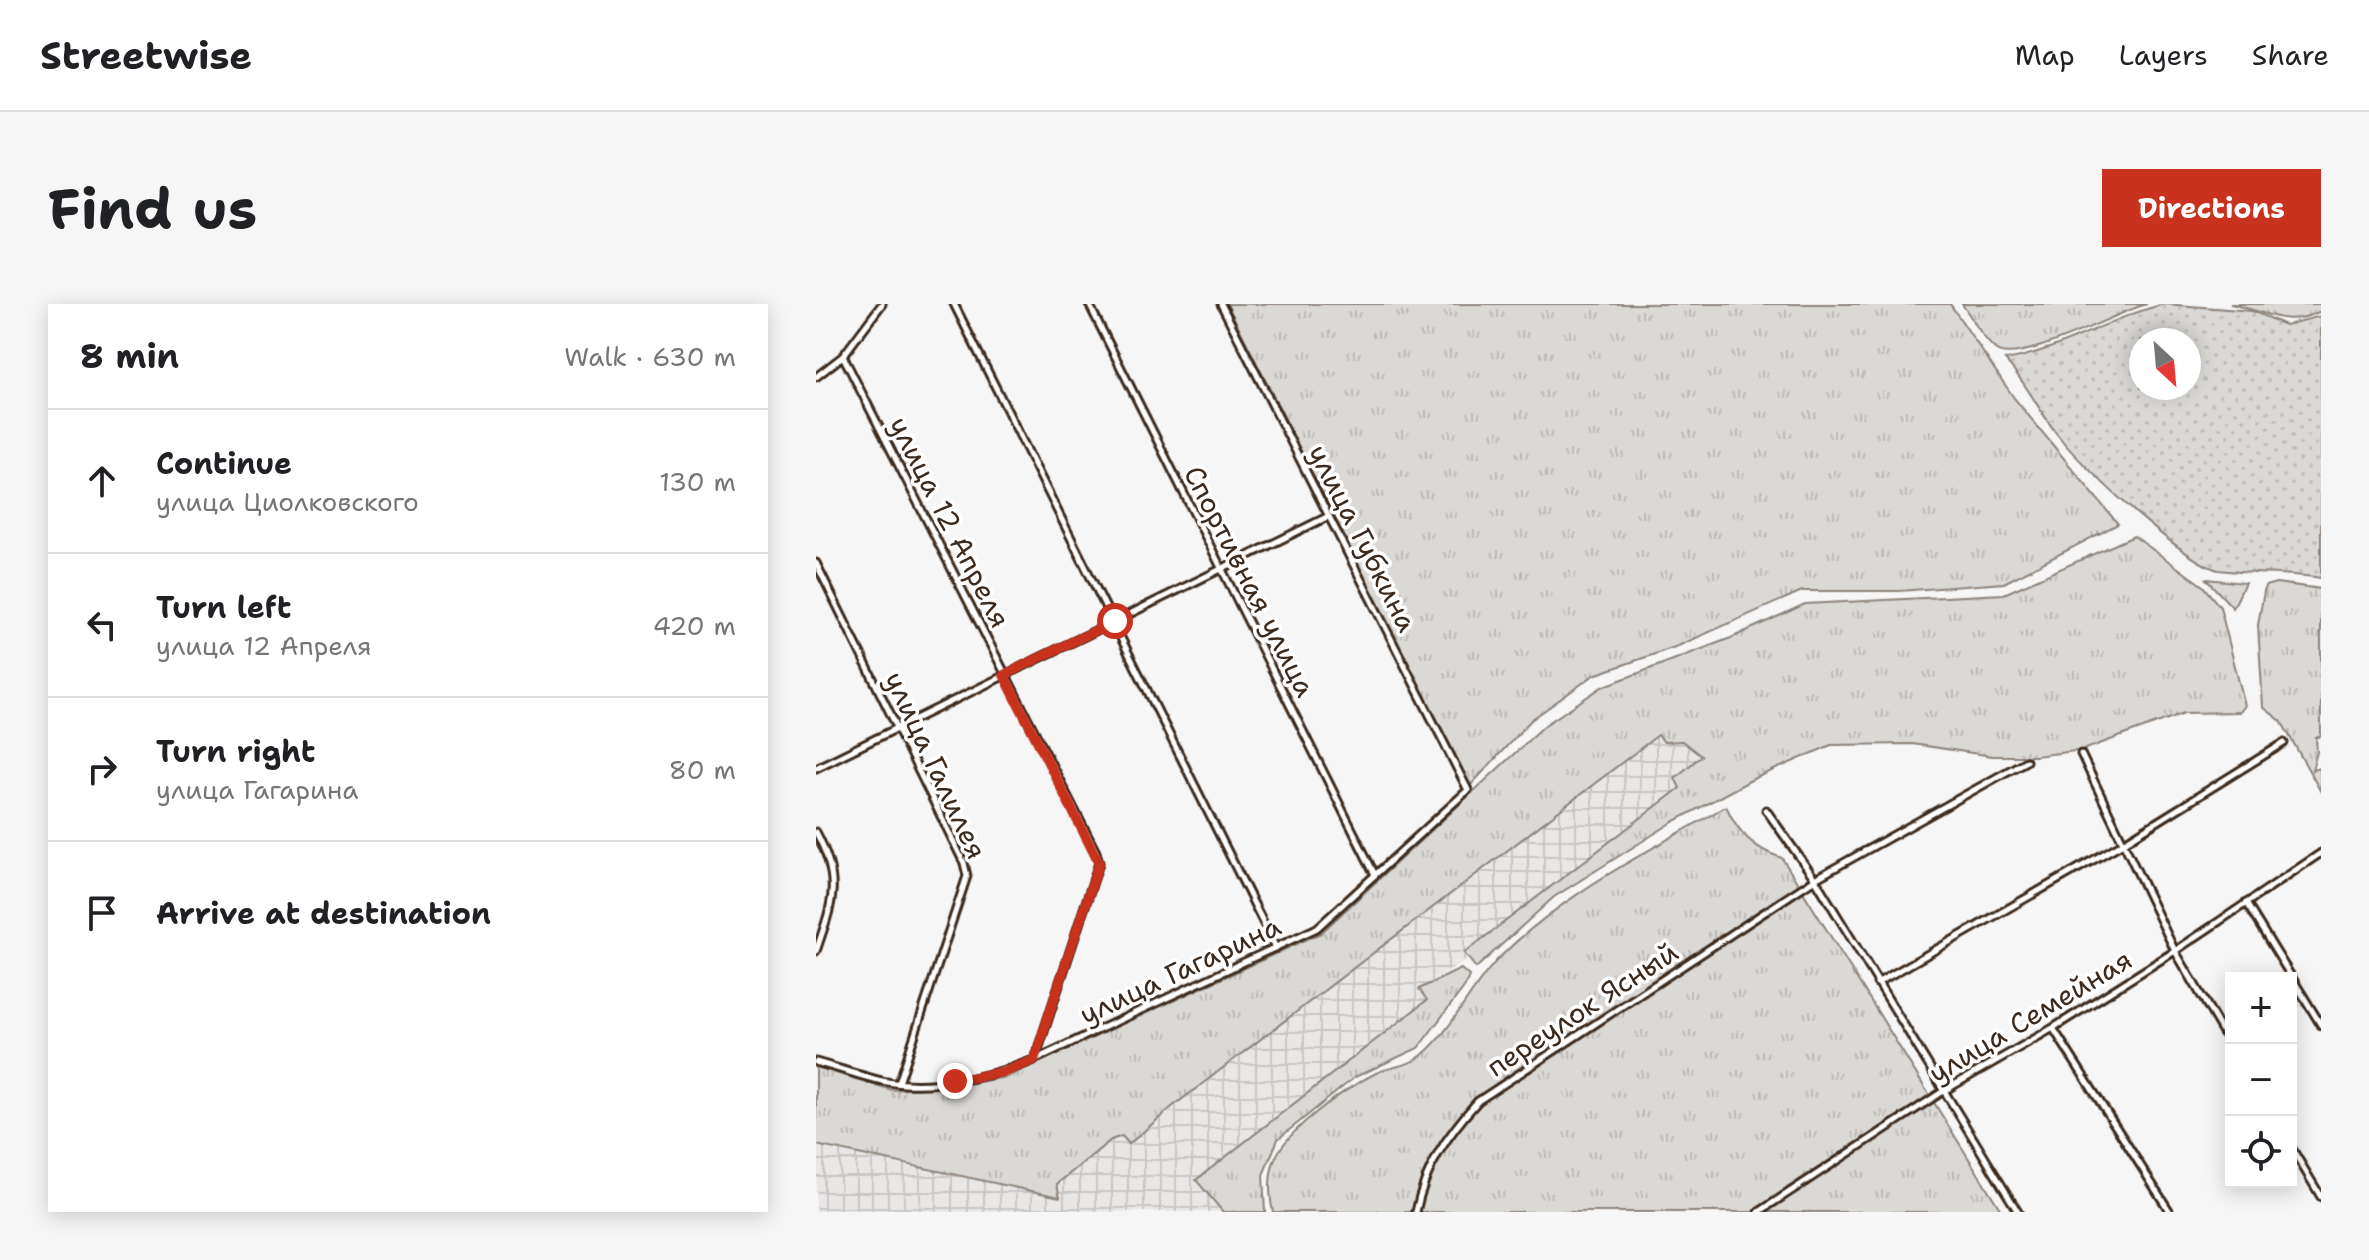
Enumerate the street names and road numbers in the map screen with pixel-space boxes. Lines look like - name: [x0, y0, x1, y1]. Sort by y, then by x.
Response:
- street label: улица 12 Апреля: [880, 410, 1020, 634]
- street label: улица Губкина: [1299, 438, 1427, 638]
- street label: Спортивная улица: [1175, 459, 1325, 703]
- street label: улица Галилея: [876, 665, 996, 865]
- street label: улица Гагарина: [1073, 907, 1287, 1033]
- street label: переулок Ясный: [1479, 933, 1685, 1085]
- street label: улица Семейная: [1921, 940, 2139, 1092]

